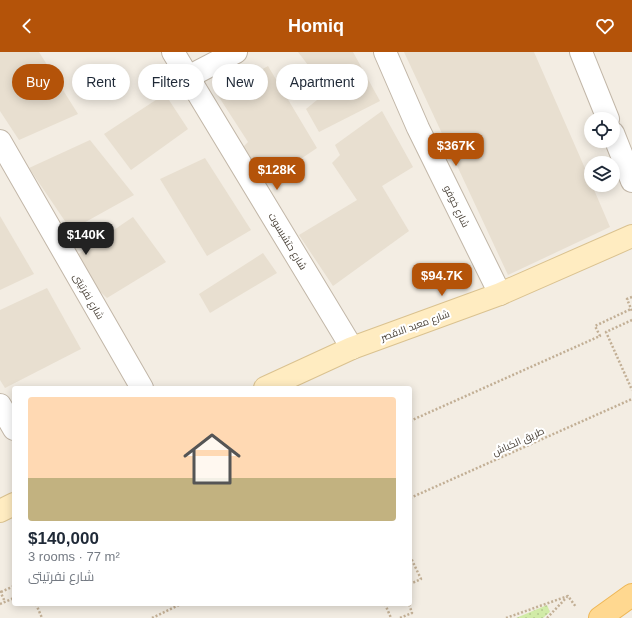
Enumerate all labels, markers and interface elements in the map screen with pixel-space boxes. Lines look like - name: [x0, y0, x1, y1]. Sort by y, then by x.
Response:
- icon: back: [16, 15, 38, 37]
- icon: heart: [594, 15, 616, 37]
- text: Homiq: [288, 16, 344, 36]
- chip: Buy: [12, 64, 64, 100]
- chip: Rent: [72, 64, 130, 100]
- chip: Filters: [138, 64, 204, 100]
- chip: New: [212, 64, 268, 100]
- chip: Apartment: [276, 64, 368, 100]
- map controls: [584, 112, 620, 192]
- button: locate: [584, 112, 620, 148]
- pin: $367K: [428, 133, 484, 167]
- text: $367K: [437, 138, 475, 153]
- button: layers: [584, 156, 620, 192]
- pin: $128K: [249, 157, 305, 191]
- text: $128K: [258, 162, 296, 177]
- street label: شارع خوفو: [441, 183, 471, 229]
- street label: شارع حتشبسوت: [265, 211, 309, 272]
- pin: $140K: [58, 222, 114, 256]
- text: $140K: [67, 227, 105, 242]
- pin: $94.7K: [409, 263, 475, 297]
- text: $94.7K: [421, 268, 463, 283]
- street label: شارع نفرتيتى: [70, 271, 106, 322]
- street label: شارع معبد الاقصر: [378, 308, 451, 344]
- icon: home: [176, 423, 248, 495]
- street label: طريق الكباش: [491, 425, 546, 459]
- text: $140,000: [28, 529, 99, 548]
- text: 3 rooms · 77 m²: [28, 549, 120, 564]
- text: شارع نفرتيتى: [28, 569, 94, 584]

